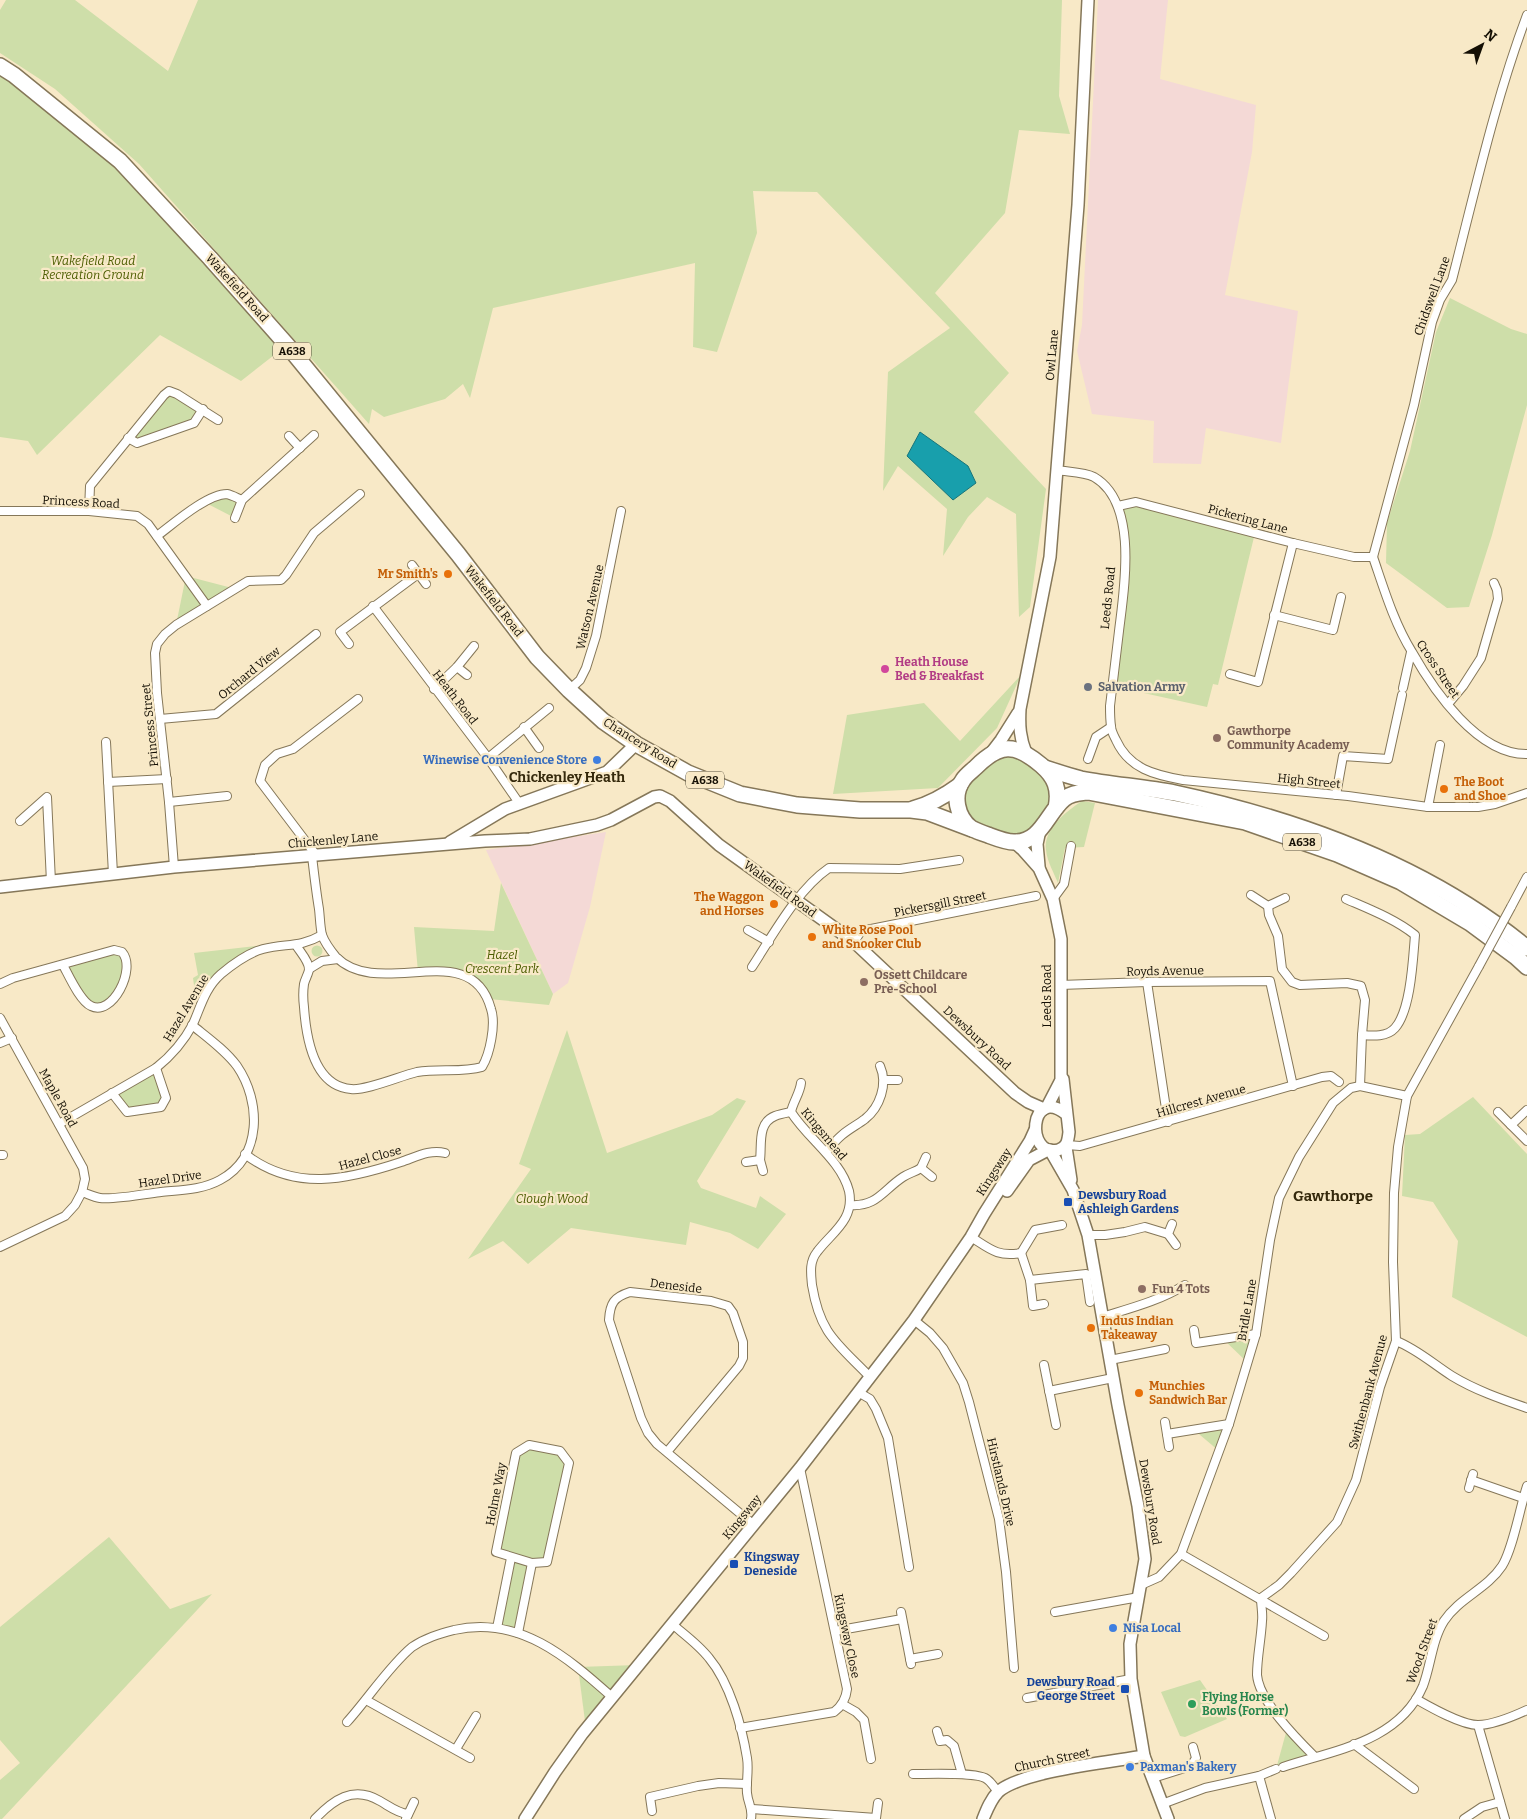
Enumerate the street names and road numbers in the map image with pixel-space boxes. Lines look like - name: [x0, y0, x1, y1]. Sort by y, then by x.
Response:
- street label: Wakefield Road: [203, 251, 271, 325]
- street label: Chidswell Lane: [1411, 254, 1453, 338]
- street label: Owl Lane: [1043, 329, 1061, 381]
- road number: A638: [273, 342, 311, 360]
- street label: Princess Road: [42, 493, 120, 511]
- street label: Pickering Lane: [1207, 502, 1289, 536]
- street label: Wakefield Road: [462, 563, 526, 639]
- street label: Watson Avenue: [573, 563, 607, 651]
- street label: Leeds Road: [1098, 566, 1118, 630]
- street label: Cross Street: [1413, 637, 1463, 701]
- street label: Orchard View: [215, 644, 283, 702]
- street label: Heath Road: [430, 667, 480, 727]
- street label: Princess Street: [139, 682, 161, 767]
- street label: Chancery Road: [601, 715, 679, 771]
- street label: High Street: [1277, 771, 1342, 791]
- road number: A638: [686, 772, 724, 788]
- street label: Chickenley Lane: [287, 829, 379, 851]
- road number: A638: [1283, 834, 1321, 850]
- street label: Wakefield Road: [741, 858, 819, 920]
- street label: Pickersgill Street: [893, 888, 988, 920]
- street label: Royds Avenue: [1126, 963, 1204, 979]
- street label: Leeds Road: [1040, 964, 1054, 1028]
- street label: Hazel Avenue: [160, 972, 212, 1044]
- street label: Dewsbury Road: [941, 1003, 1013, 1073]
- street label: Maple Road: [36, 1066, 80, 1130]
- street label: Hillcrest Avenue: [1155, 1082, 1247, 1120]
- street label: Kingsmead: [798, 1105, 850, 1163]
- street label: Hazel Close: [337, 1143, 403, 1173]
- street label: Kingsway: [974, 1145, 1015, 1198]
- street label: Hazel Drive: [137, 1168, 203, 1190]
- street label: Deneside: [649, 1276, 703, 1296]
- street label: Bridle Lane: [1235, 1278, 1259, 1342]
- street label: Swithenbank Avenue: [1346, 1333, 1390, 1451]
- street label: Hirstlands Drive: [984, 1436, 1018, 1528]
- street label: Dewsbury Road: [1136, 1458, 1164, 1546]
- street label: Holme Way: [483, 1461, 509, 1527]
- street label: Kingsway: [720, 1491, 765, 1542]
- street label: Kingsway Close: [831, 1592, 863, 1680]
- street label: Wood Street: [1404, 1616, 1441, 1686]
- street label: Church Street: [1013, 1745, 1092, 1775]

